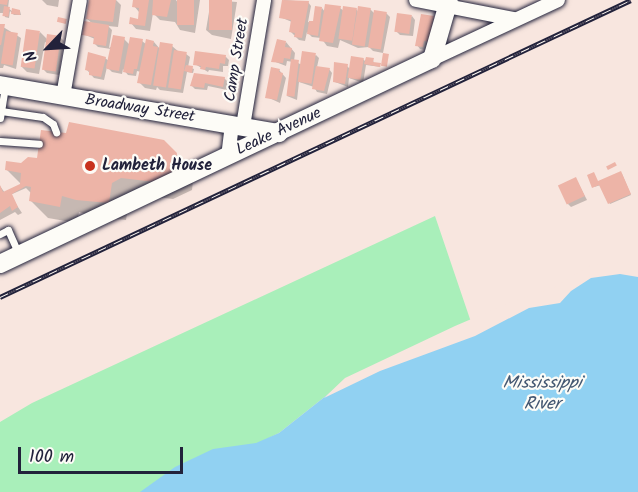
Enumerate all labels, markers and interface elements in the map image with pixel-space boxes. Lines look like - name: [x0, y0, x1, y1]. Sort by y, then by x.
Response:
- street label: Camp Street: [221, 17, 253, 103]
- north arrow: [18, 18, 78, 78]
- text: N: [18, 46, 45, 66]
- street label: Broadway Street: [84, 91, 196, 127]
- street label: Leake Avenue: [233, 104, 325, 160]
- place label: Lambeth House: [102, 156, 212, 176]
- marker: Lambeth House: [83, 159, 97, 173]
- water label: Mississippi River: [502, 374, 582, 416]
- scale bar: [21, 435, 186, 473]
- text: 100 m: [29, 443, 74, 472]

